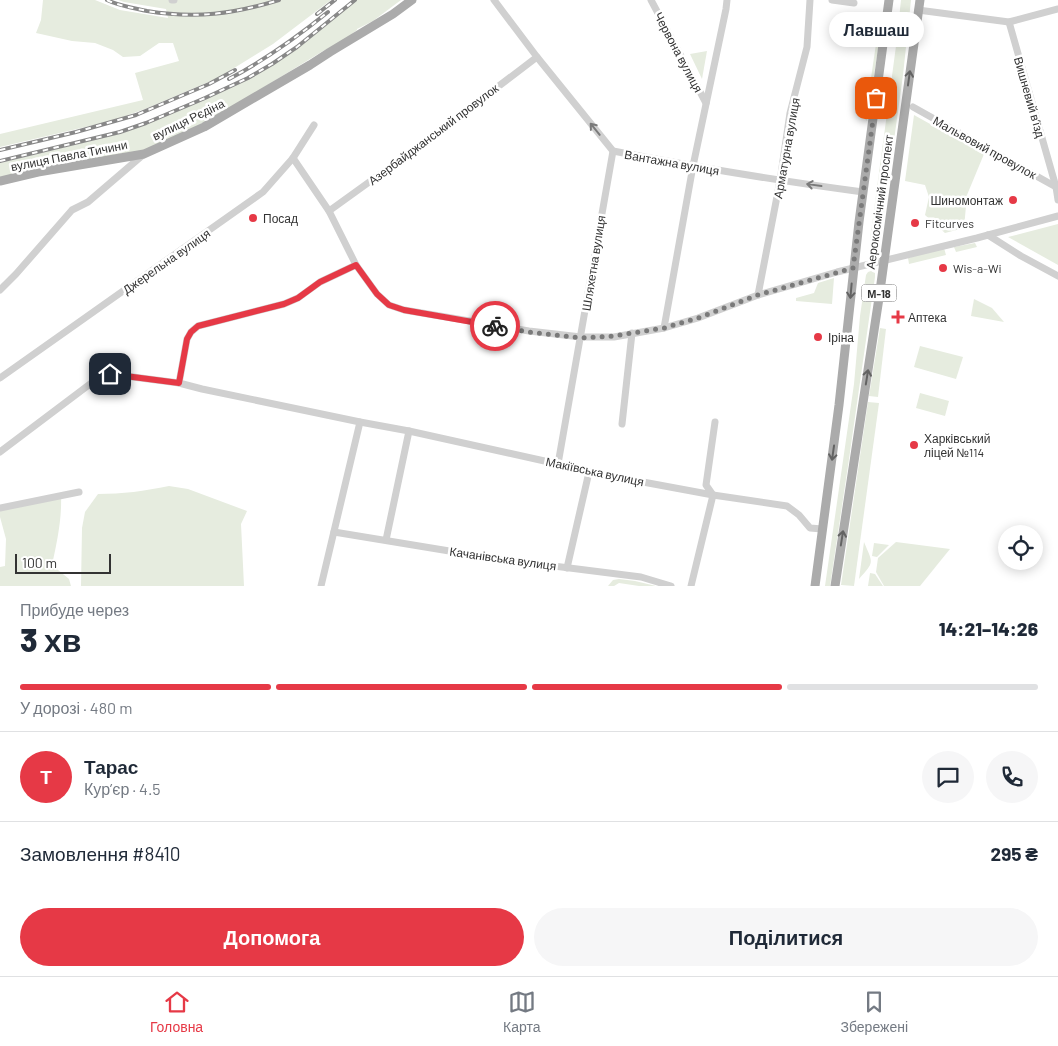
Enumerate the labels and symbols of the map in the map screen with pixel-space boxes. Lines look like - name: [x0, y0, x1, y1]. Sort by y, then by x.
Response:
- street label: Червона вулиця: [651, 9, 706, 95]
- callout: Лавшаш: [828, 13, 924, 48]
- street label: Вишневий в’їзд: [1011, 55, 1048, 139]
- one-way arrow: [904, 70, 914, 86]
- pin: [855, 77, 897, 119]
- street label: Азербайджанський провулок: [365, 80, 502, 188]
- street label: вулиця Рєдіна: [150, 95, 227, 143]
- street label: Арматурна вулиця: [770, 96, 803, 200]
- street label: Мальвовий провулок: [930, 113, 1040, 182]
- one-way arrow: [590, 123, 601, 136]
- street label: Аерокосмічний проспект: [863, 133, 896, 270]
- street label: вулиця Павла Тичини: [9, 137, 129, 174]
- street label: Вантажна вулиця: [623, 147, 720, 178]
- one-way arrow: [807, 180, 823, 190]
- place label: Шиномонтаж: [930, 193, 1003, 207]
- marker: Шиномонтаж: [1007, 194, 1019, 206]
- place label: Посад: [263, 211, 298, 226]
- marker: Посад: [247, 212, 259, 224]
- street label: Шляхетна вулиця: [579, 214, 608, 312]
- place label: Fitcurves: [925, 216, 974, 230]
- marker: Fitcurves: [909, 217, 921, 229]
- street label: Джерельна вулиця: [120, 226, 213, 297]
- place label: Wis-a-Wi: [953, 261, 1002, 275]
- marker: Wis-a-Wi: [937, 262, 949, 274]
- one-way arrow: [846, 283, 855, 299]
- road number: М-18: [862, 284, 896, 302]
- courier: [470, 301, 520, 351]
- place label: Аптека: [908, 310, 947, 324]
- marker: Аптека: [892, 311, 904, 323]
- place label: Іріна: [828, 330, 854, 345]
- marker: Іріна: [812, 331, 824, 343]
- pin: [89, 353, 131, 395]
- one-way arrow: [862, 369, 872, 385]
- place label: Харківський ліцей №114: [924, 431, 990, 460]
- marker: Харківський ліцей №114: [908, 439, 920, 451]
- one-way arrow: [828, 444, 838, 460]
- street label: Макіївська вулиця: [544, 454, 645, 489]
- one-way arrow: [838, 530, 848, 546]
- street label: Качанівська вулиця: [449, 544, 557, 573]
- scale bar: [15, 551, 111, 574]

